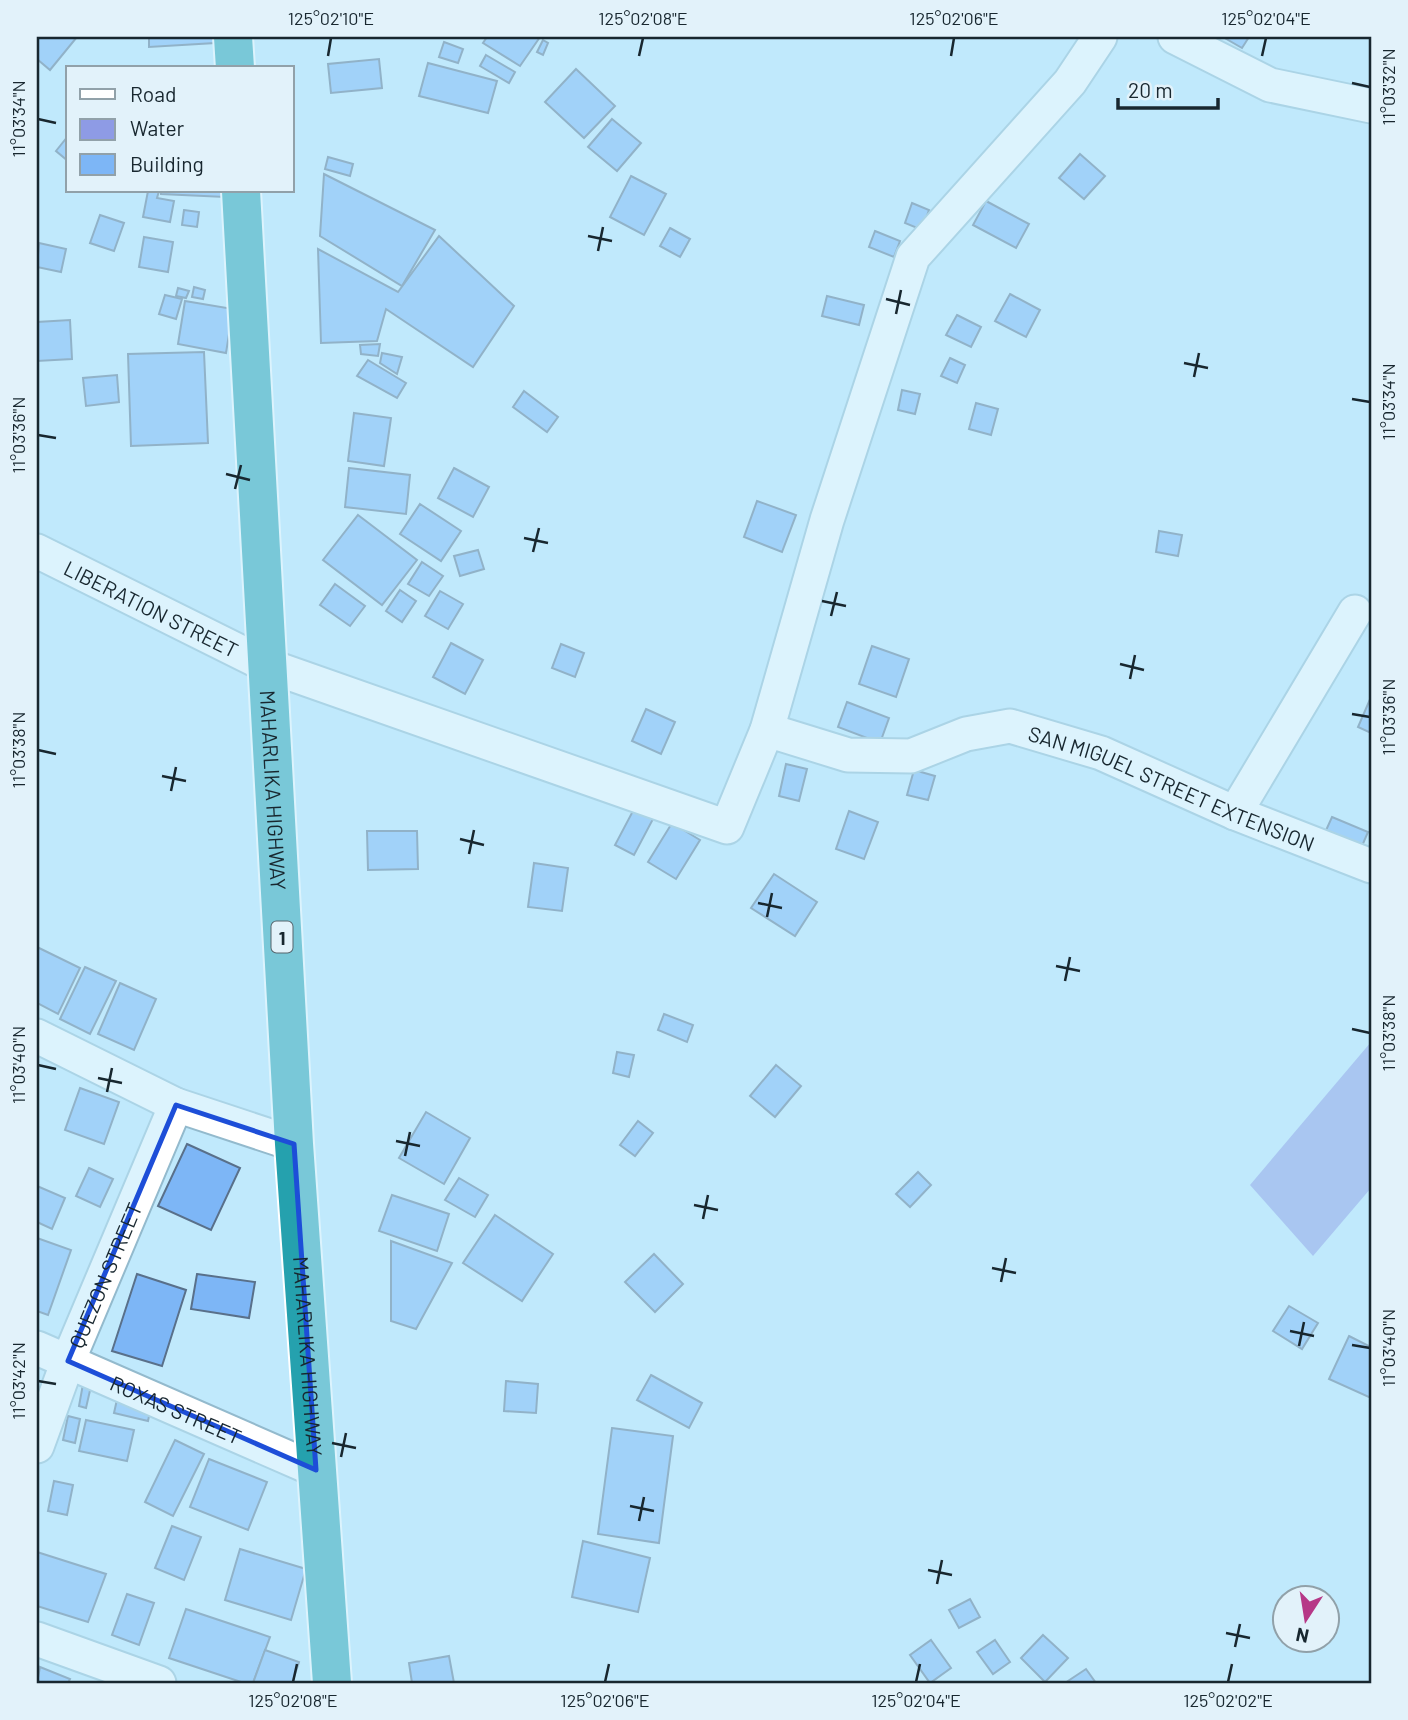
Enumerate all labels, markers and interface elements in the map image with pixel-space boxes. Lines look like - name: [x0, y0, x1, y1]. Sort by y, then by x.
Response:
- text: 125°02'10"E: [288, 7, 374, 29]
- text: 125°02'08"E: [598, 7, 688, 29]
- text: 125°02'06"E: [909, 7, 999, 29]
- text: 125°02'04"E: [1221, 7, 1311, 29]
- text: 11°03'32"N: [1377, 48, 1399, 126]
- legend: [66, 66, 294, 192]
- scale bar: [1118, 66, 1217, 110]
- text: 20 m: [1128, 77, 1173, 102]
- text: 11°03'34"N: [7, 80, 29, 158]
- text: Road: [130, 81, 176, 106]
- text: Water: [130, 115, 185, 140]
- text: Building: [130, 151, 204, 176]
- text: 11°03'34"N: [1377, 363, 1399, 441]
- text: 11°03'36"N: [7, 397, 29, 473]
- street label: LIBERATION STREET: [60, 554, 243, 662]
- text: 11°03'36"N: [1377, 679, 1399, 755]
- street label: MAHARLIKA HIGHWAY: [256, 689, 292, 891]
- text: 11°03'38"N: [7, 712, 29, 788]
- street label: SAN MIGUEL STREET EXTENSION: [1026, 720, 1318, 855]
- road number: 1: [272, 922, 292, 953]
- text: 11°03'38"N: [1377, 995, 1399, 1071]
- text: 11°03'40"N: [7, 1026, 29, 1104]
- street label: QUEZON STREET: [63, 1198, 146, 1351]
- street label: MAHARLIKA HIGHWAY: [289, 1255, 328, 1457]
- text: 11°03'40"N: [1377, 1309, 1399, 1387]
- text: 11°03'42"N: [7, 1342, 29, 1420]
- street label: ROXAS STREET: [107, 1369, 246, 1449]
- north arrow: [1272, 1584, 1342, 1654]
- text: N: [1294, 1624, 1311, 1649]
- text: 125°02'08"E: [248, 1689, 338, 1711]
- text: 125°02'06"E: [560, 1689, 650, 1711]
- text: 125°02'04"E: [871, 1689, 961, 1711]
- text: 125°02'02"E: [1183, 1689, 1273, 1711]

